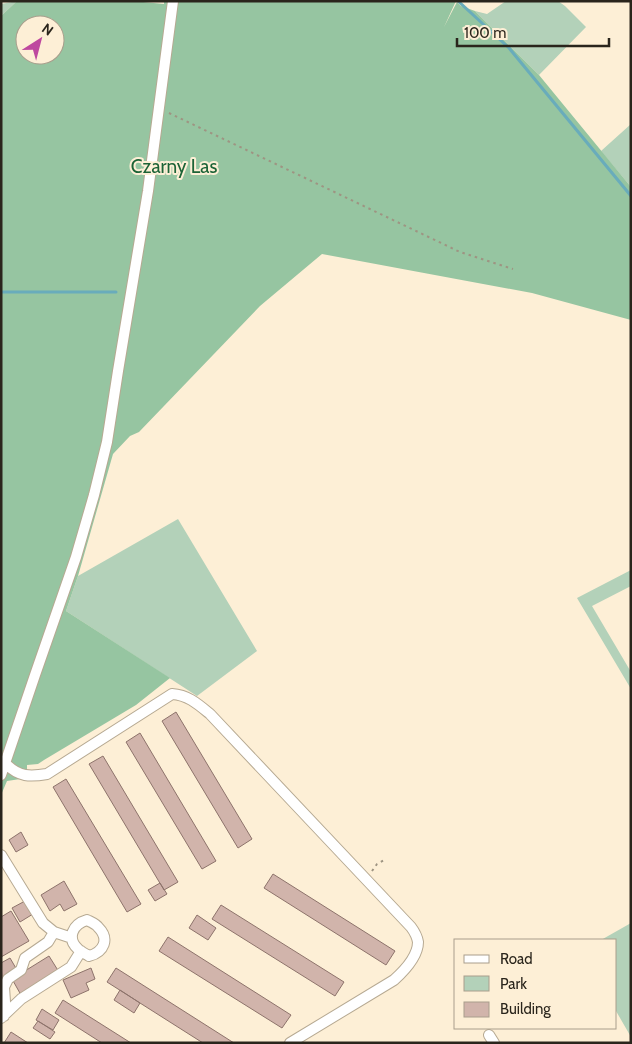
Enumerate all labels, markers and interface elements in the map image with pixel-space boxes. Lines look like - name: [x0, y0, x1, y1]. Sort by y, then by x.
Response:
- north arrow: [15, 15, 65, 65]
- scale bar: [457, 15, 610, 47]
- text: N: [38, 19, 57, 40]
- text: 100 m: [464, 24, 506, 42]
- park label: Czarny Las: [131, 155, 217, 178]
- legend: [454, 939, 617, 1029]
- text: Road: [500, 950, 533, 968]
- text: Park: [500, 975, 527, 993]
- text: Building: [500, 1000, 551, 1018]

